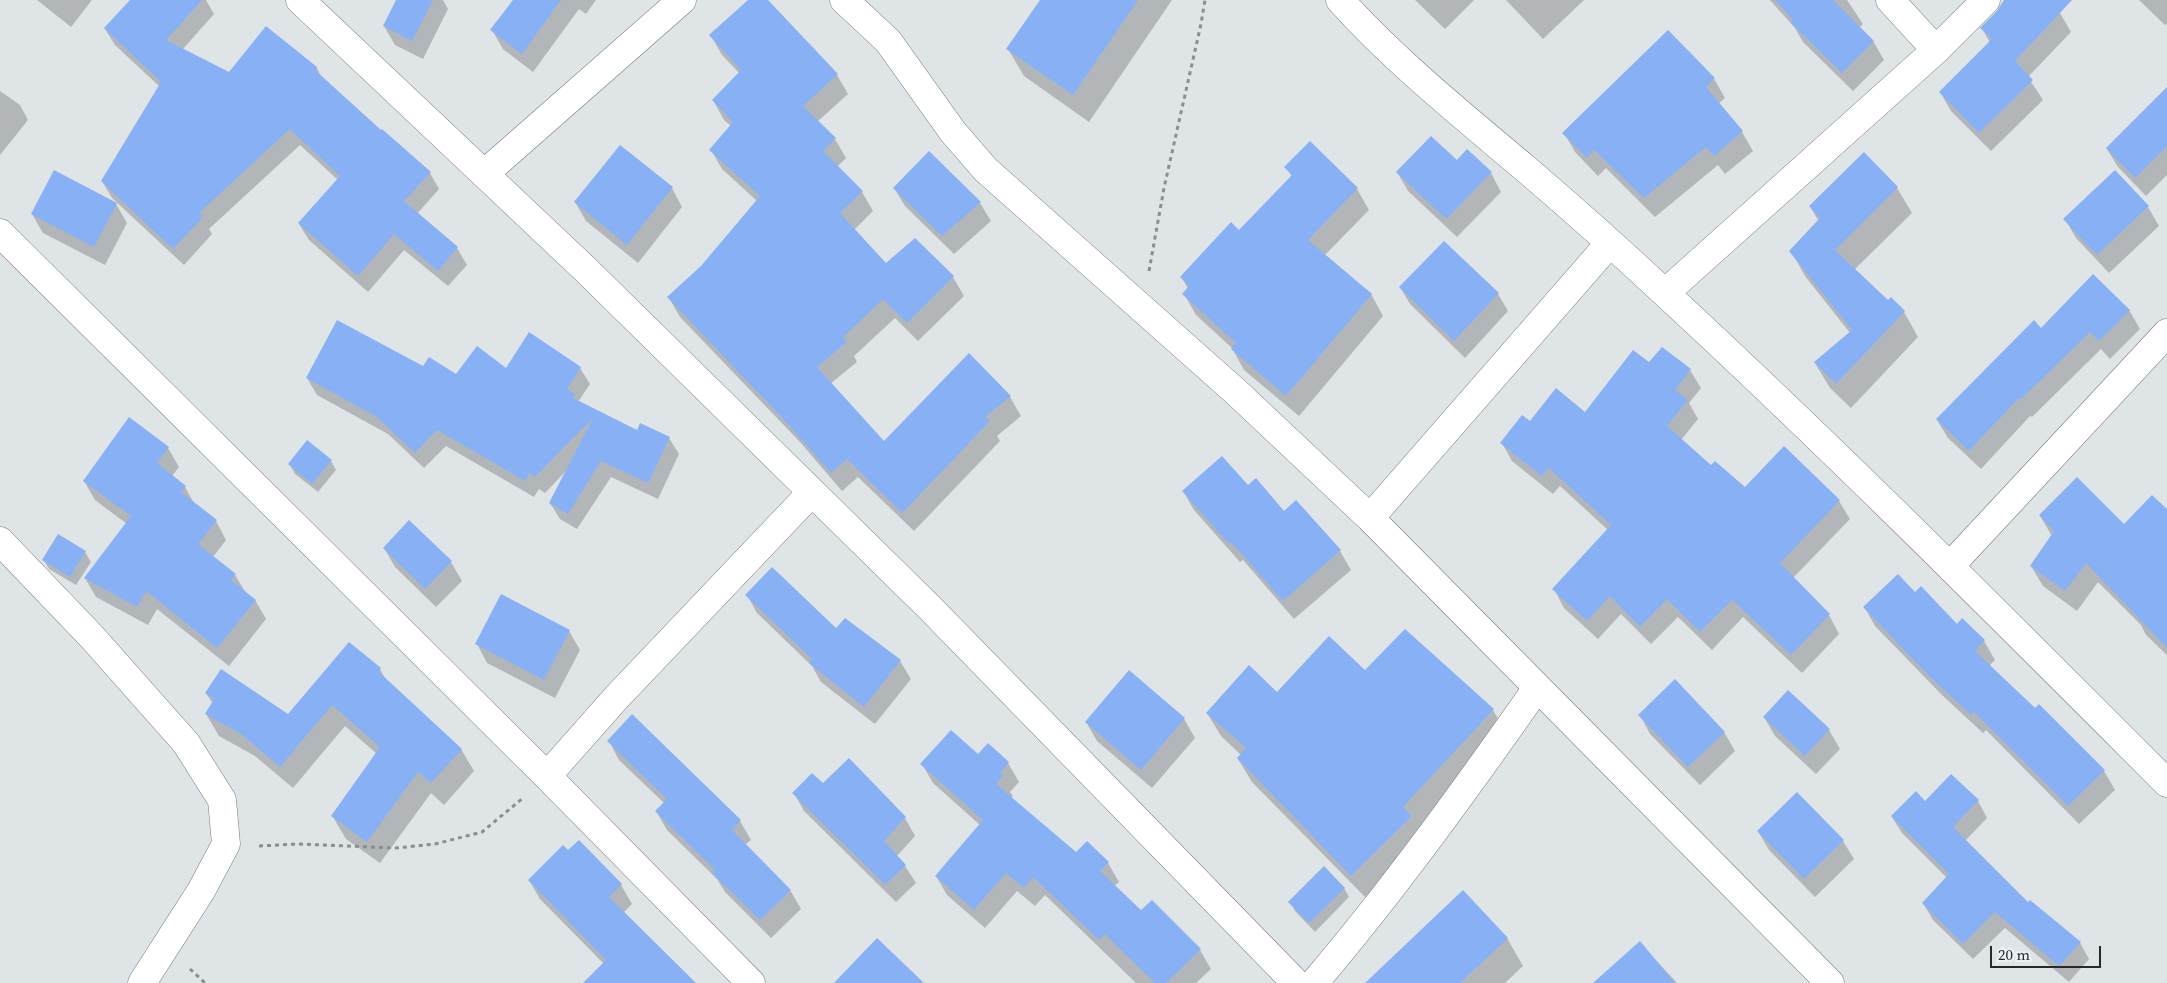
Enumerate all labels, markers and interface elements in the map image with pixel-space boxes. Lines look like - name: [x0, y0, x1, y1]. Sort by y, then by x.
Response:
- scale bar: [1992, 936, 2103, 968]
- text: 20 m: [1998, 944, 2030, 965]

